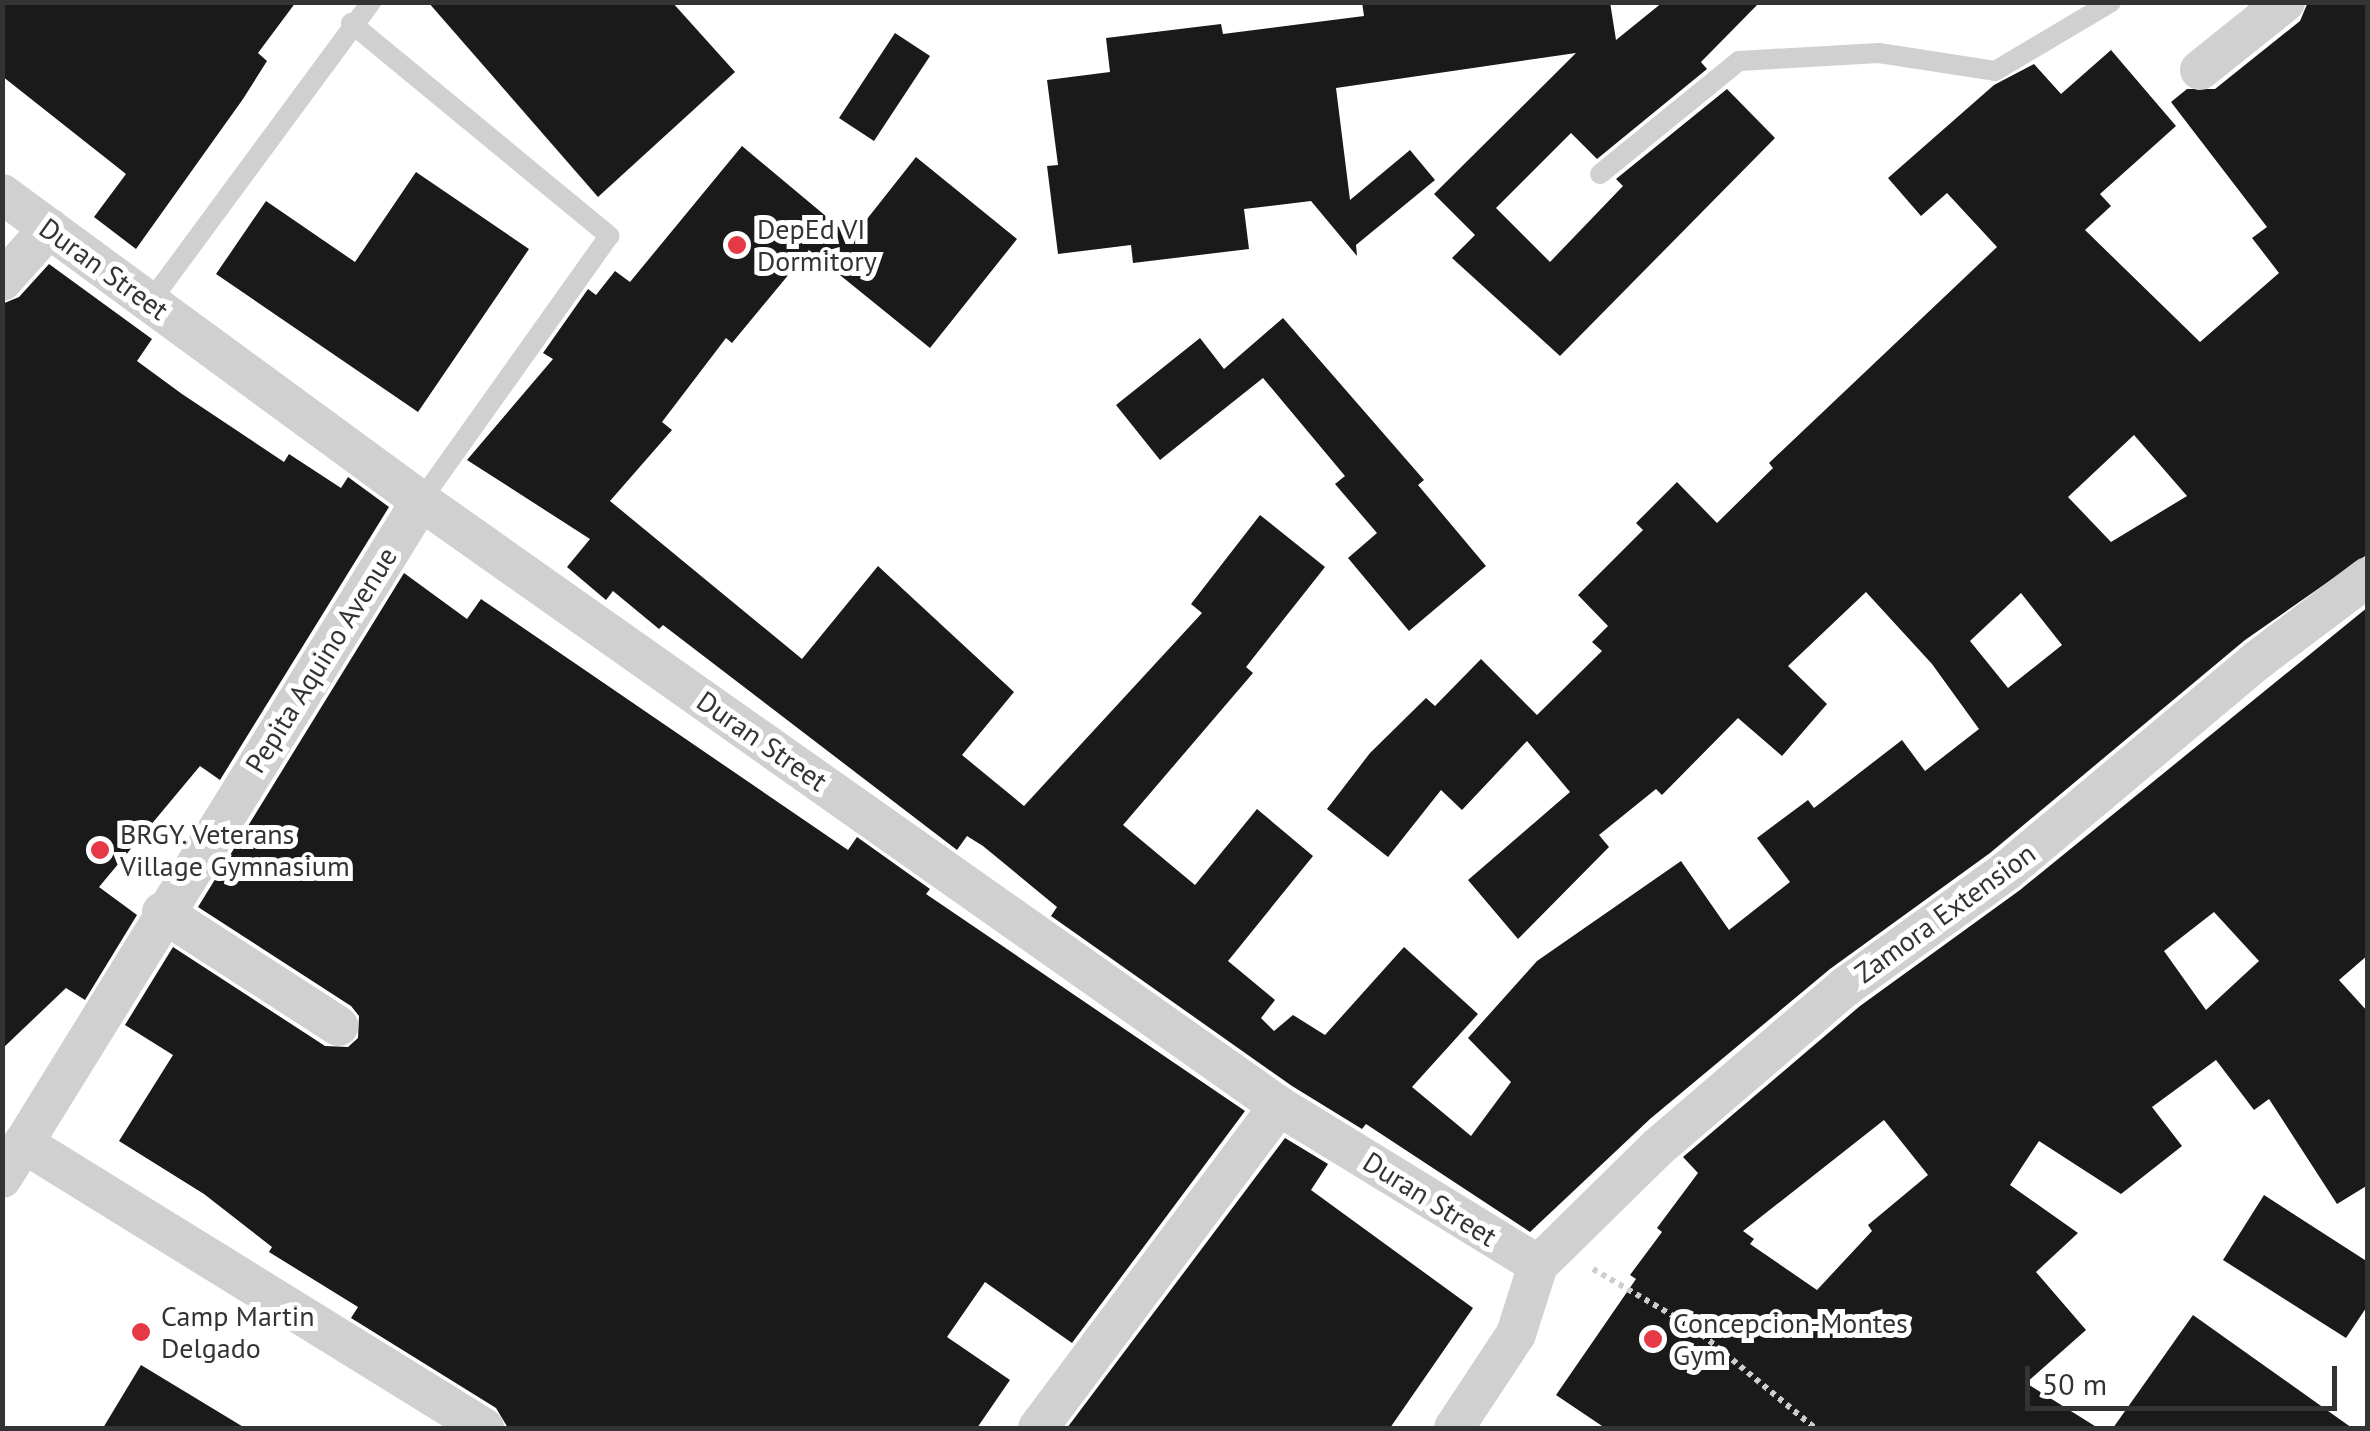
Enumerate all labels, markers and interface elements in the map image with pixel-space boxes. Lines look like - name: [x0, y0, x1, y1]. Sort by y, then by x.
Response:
- street label: Duran Street: [33, 211, 175, 327]
- place label: DepEd VI Dormitory: [757, 212, 877, 278]
- marker: DepEd VI Dormitory: [726, 234, 748, 256]
- street label: Pepita Aquino Avenue: [238, 540, 404, 780]
- street label: Duran Street: [690, 684, 834, 798]
- place label: BRGY. Veterans Village Gymnasium: [120, 817, 350, 883]
- street label: Zamora Extension: [1848, 836, 2042, 990]
- marker: BRGY. Veterans Village Gymnasium: [89, 839, 111, 861]
- street label: Duran Street: [1357, 1145, 1503, 1253]
- place label: Camp Martin Delgado: [161, 1299, 314, 1365]
- place label: Concepcion-Montes Gym: [1673, 1306, 1908, 1372]
- marker: Camp Martin Delgado: [130, 1321, 152, 1343]
- marker: Concepcion-Montes Gym: [1642, 1328, 1664, 1350]
- scale bar: [2030, 1346, 2342, 1408]
- text: 50 m: [2042, 1364, 2107, 1403]

